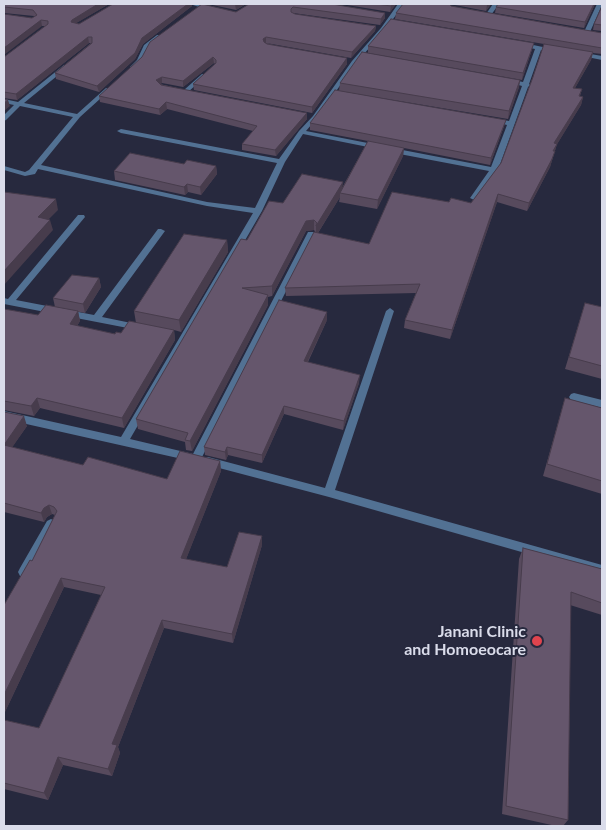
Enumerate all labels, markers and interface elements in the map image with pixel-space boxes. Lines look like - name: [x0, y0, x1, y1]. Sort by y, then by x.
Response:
- place label: Janani Clinic and Homoeocare: [404, 622, 526, 660]
- marker: Janani Clinic and Homoeocare: [530, 634, 544, 648]

